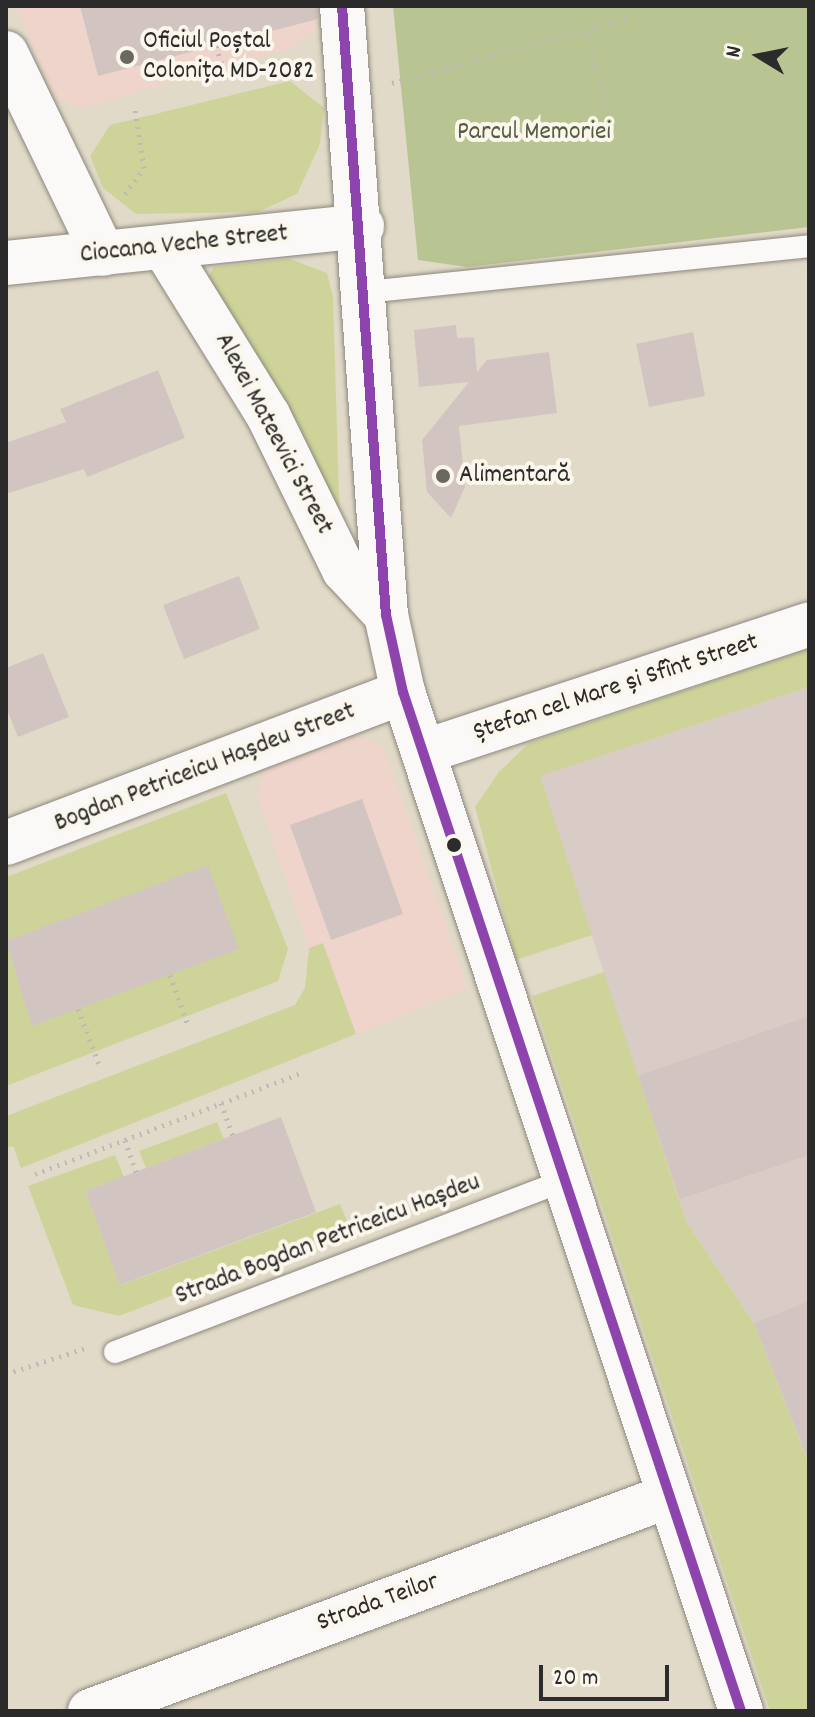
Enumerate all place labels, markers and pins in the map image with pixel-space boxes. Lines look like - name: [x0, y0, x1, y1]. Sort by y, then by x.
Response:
- place label: Oficiul Poștal Colonița MD-2082: [143, 26, 315, 88]
- marker: Oficiul Poștal Colonița MD-2082: [118, 48, 136, 66]
- place label: Alimentară: [459, 460, 570, 492]
- marker: Alimentară: [434, 467, 452, 485]
- unlabelled marker: [446, 837, 462, 853]

